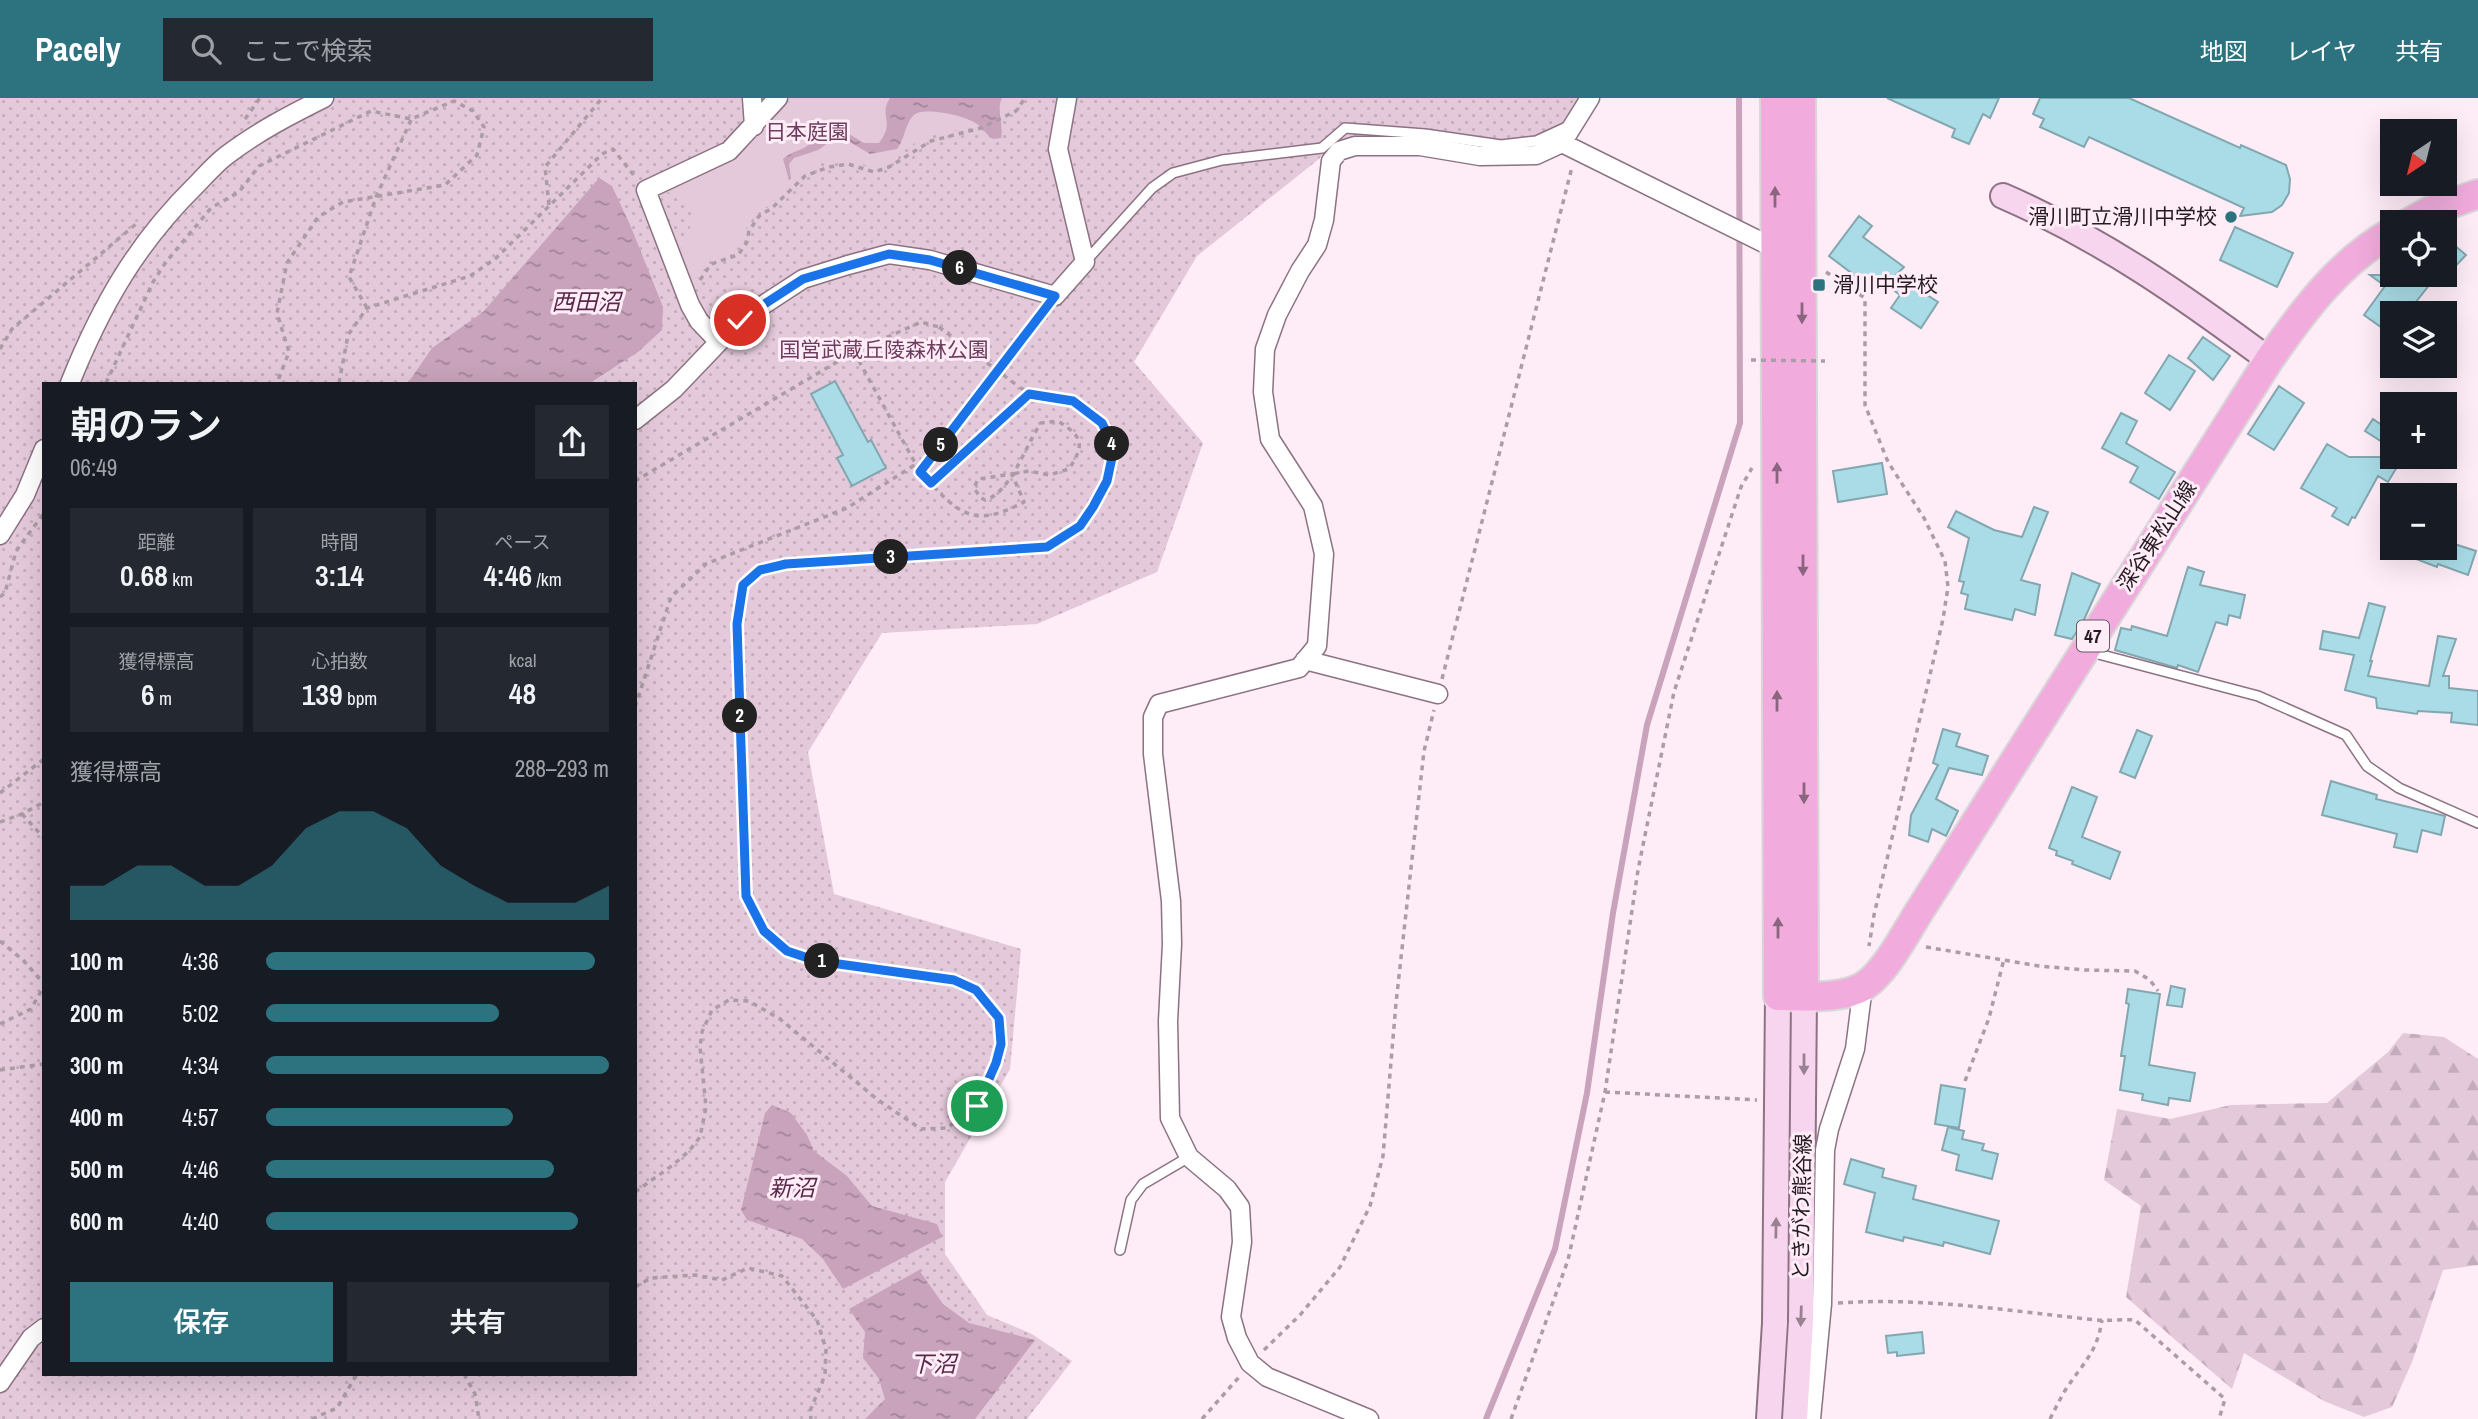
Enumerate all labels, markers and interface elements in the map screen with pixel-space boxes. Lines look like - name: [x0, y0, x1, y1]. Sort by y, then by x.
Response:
- search box: [163, 18, 653, 81]
- text: Pacely: [35, 27, 121, 71]
- icon: search: [187, 30, 225, 68]
- text: ここで検索: [243, 33, 373, 68]
- text: 地図: [2200, 35, 2248, 67]
- text: レイヤ: [2286, 35, 2357, 67]
- text: 共有: [2395, 35, 2443, 67]
- park label: 日本庭園: [765, 117, 849, 146]
- north arrow: [2380, 119, 2457, 196]
- map controls: [2380, 119, 2457, 560]
- one-way arrow: [1769, 185, 1781, 207]
- place label: 滑川町立滑川中学校: [2028, 202, 2217, 231]
- marker: 滑川町立滑川中学校: [2223, 209, 2239, 225]
- button: locate: [2380, 210, 2457, 287]
- pin: 6: [942, 250, 978, 286]
- text: 6: [955, 254, 964, 280]
- place label: 滑川中学校: [1833, 270, 1938, 299]
- marker: 滑川中学校: [1811, 277, 1827, 293]
- water label: 西田沼: [552, 286, 624, 317]
- pin: [710, 290, 770, 350]
- icon: check: [721, 301, 759, 339]
- button: layers: [2380, 301, 2457, 378]
- one-way arrow: [1796, 302, 1808, 324]
- park label: 国営武蔵丘陵森林公園: [779, 335, 989, 364]
- button: +: [2380, 392, 2457, 469]
- text: 朝のラン: [70, 400, 222, 451]
- button: share: [535, 405, 609, 479]
- pin: 4: [1094, 426, 1130, 462]
- pin: 5: [923, 428, 958, 462]
- text: 4: [1107, 430, 1116, 456]
- text: 5: [936, 431, 945, 457]
- text: 06:49: [70, 452, 117, 483]
- one-way arrow: [1771, 462, 1783, 484]
- street label: 深谷東松山線: [2110, 475, 2203, 596]
- button: −: [2380, 483, 2457, 560]
- text: 距離: [137, 529, 176, 555]
- text: 時間: [320, 529, 359, 555]
- text: ペース: [494, 529, 551, 555]
- pin: 3: [874, 540, 908, 574]
- text: 3: [886, 543, 895, 569]
- one-way arrow: [1797, 554, 1809, 576]
- text: 0.68: [120, 555, 168, 595]
- text: 3:14: [315, 555, 364, 595]
- text: 4:46: [483, 555, 532, 595]
- text: km: [168, 566, 193, 592]
- text: /km: [532, 566, 562, 592]
- road number: 47: [2077, 621, 2109, 652]
- text: kcal: [509, 647, 536, 673]
- text: 獲得標高: [118, 648, 195, 674]
- text: 心拍数: [311, 648, 368, 674]
- text: 48: [509, 673, 536, 713]
- text: 6: [141, 674, 155, 714]
- text: 139: [302, 674, 343, 714]
- text: m: [155, 685, 172, 711]
- text: bpm: [343, 685, 377, 711]
- one-way arrow: [1771, 689, 1783, 711]
- pin: 2: [722, 698, 758, 734]
- text: 2: [735, 702, 744, 728]
- text: 288–293 m: [515, 753, 609, 784]
- text: 獲得標高: [70, 756, 162, 787]
- one-way arrow: [1798, 782, 1810, 804]
- one-way arrow: [1772, 917, 1784, 939]
- pin: 1: [804, 944, 840, 978]
- text: 100 m: [70, 946, 123, 977]
- text: 4:36: [182, 946, 219, 977]
- text: 1: [817, 947, 826, 973]
- text: 200 m: [70, 998, 123, 1029]
- text: 5:02: [182, 998, 219, 1029]
- text: 300 m: [70, 1050, 123, 1081]
- text: 4:34: [182, 1050, 219, 1081]
- one-way arrow: [1798, 1053, 1810, 1075]
- pin: [947, 1076, 1007, 1136]
- icon: arrive: [958, 1087, 996, 1125]
- text: 400 m: [70, 1102, 123, 1133]
- text: 4:57: [182, 1102, 219, 1133]
- street label: ときがわ熊谷線: [1786, 1133, 1817, 1281]
- text: 500 m: [70, 1154, 123, 1185]
- text: 4:46: [182, 1154, 219, 1185]
- water label: 新沼: [769, 1172, 818, 1203]
- text: 600 m: [70, 1206, 123, 1237]
- text: 4:40: [182, 1206, 219, 1237]
- one-way arrow: [1770, 1217, 1781, 1239]
- button: 保存: [70, 1282, 333, 1362]
- button: 共有: [347, 1282, 609, 1362]
- one-way arrow: [1795, 1305, 1806, 1327]
- water label: 下沼: [910, 1348, 959, 1379]

